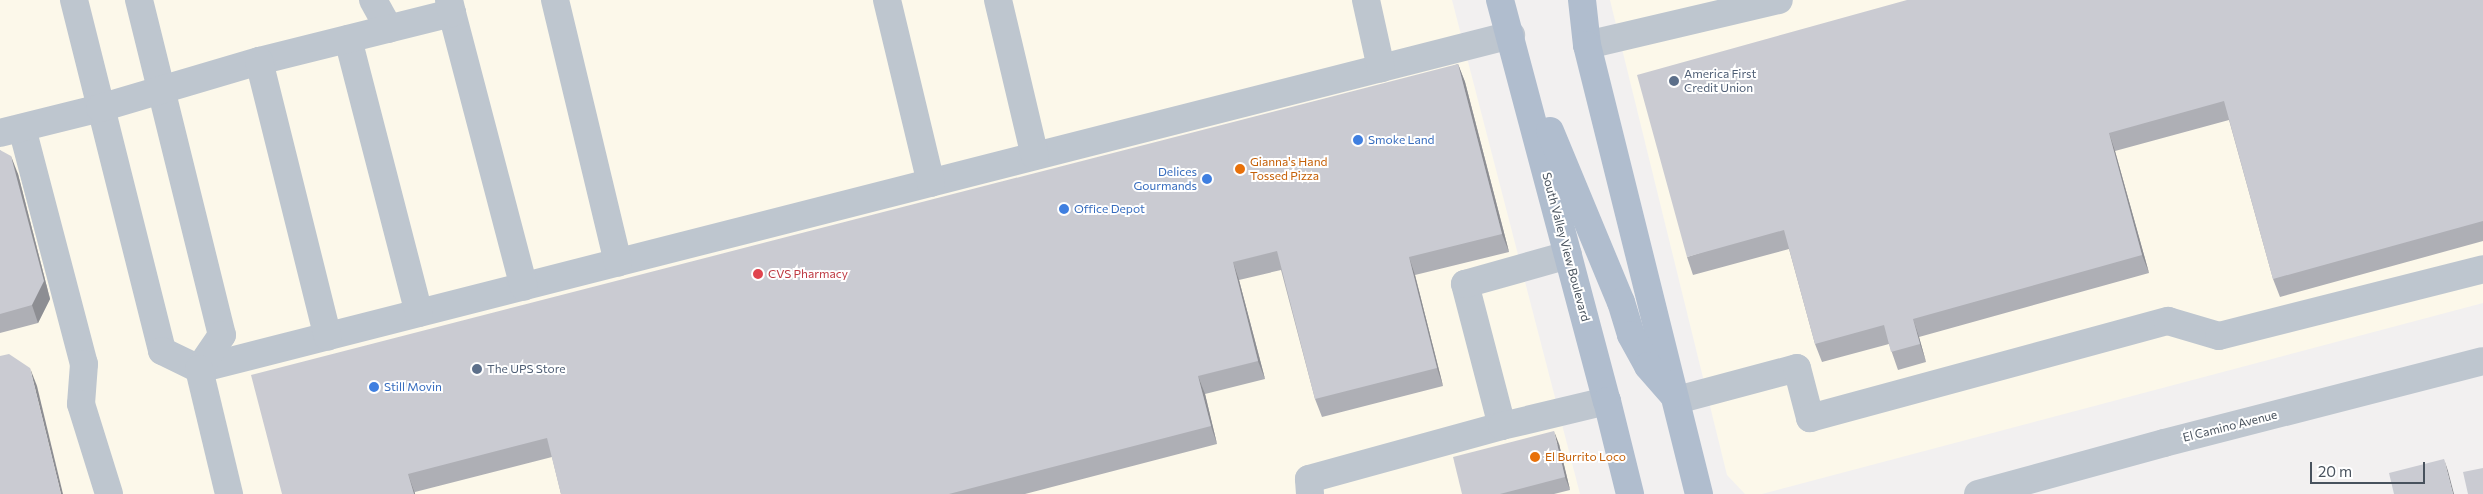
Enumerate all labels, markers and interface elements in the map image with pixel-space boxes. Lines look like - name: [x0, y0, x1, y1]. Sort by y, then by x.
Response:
- place label: America First Credit Union: [1684, 67, 1756, 95]
- marker: America First Credit Union: [1668, 75, 1680, 87]
- place label: Smoke Land: [1368, 133, 1434, 147]
- marker: Smoke Land: [1352, 134, 1364, 146]
- place label: Gianna's Hand Tossed Pizza: [1250, 155, 1327, 183]
- marker: Gianna's Hand Tossed Pizza: [1234, 163, 1246, 175]
- place label: Delices Gourmands: [1134, 165, 1197, 193]
- street label: South Valley View Boulevard: [1539, 171, 1593, 323]
- marker: Delices Gourmands: [1201, 173, 1213, 185]
- place label: Office Depot: [1074, 202, 1145, 216]
- marker: Office Depot: [1058, 203, 1070, 215]
- place label: CVS Pharmacy: [768, 267, 848, 281]
- marker: CVS Pharmacy: [752, 268, 764, 280]
- place label: The UPS Store: [487, 362, 566, 376]
- marker: The UPS Store: [471, 363, 483, 375]
- place label: Still Movin: [384, 380, 442, 394]
- marker: Still Movin: [368, 381, 380, 393]
- street label: El Camino Avenue: [2181, 407, 2279, 445]
- place label: El Burrito Loco: [1545, 450, 1626, 464]
- marker: El Burrito Loco: [1529, 451, 1541, 463]
- scale bar: [2313, 452, 2428, 484]
- text: 20 m: [2318, 462, 2352, 480]

